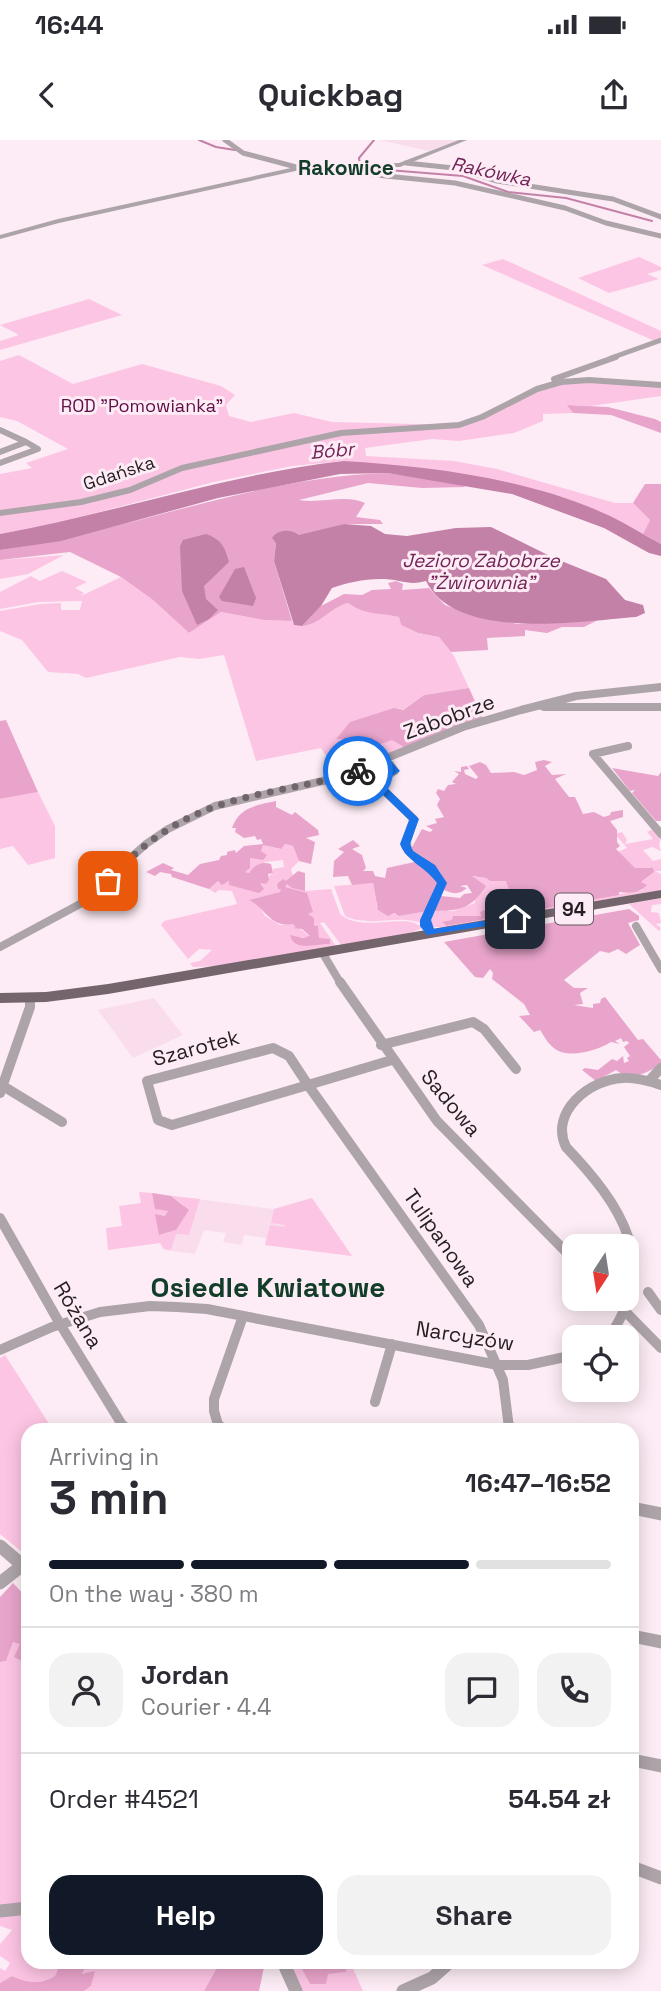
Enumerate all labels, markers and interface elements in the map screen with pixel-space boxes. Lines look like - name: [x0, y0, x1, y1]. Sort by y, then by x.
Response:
- text: 16:44: [35, 8, 104, 42]
- text: Quickbag: [258, 75, 403, 115]
- icon: back: [28, 76, 66, 114]
- icon: share: [595, 76, 633, 114]
- water label: Rakówka: [449, 151, 533, 192]
- district label: Rakowice: [298, 154, 394, 181]
- park label: ROD "Pomowianka": [61, 394, 223, 417]
- water label: Bóbr: [309, 436, 357, 465]
- street label: Gdańska: [80, 450, 158, 495]
- water label: Jezioro Zabobrze "Żwirownia": [402, 548, 560, 595]
- street label: Zabobrze: [400, 688, 498, 745]
- courier: [323, 736, 393, 806]
- icon: bike: [339, 752, 377, 790]
- pin: [78, 851, 138, 911]
- icon: bag: [89, 862, 127, 900]
- pin: [485, 889, 545, 949]
- road number: 94: [555, 894, 593, 924]
- icon: home: [496, 900, 534, 938]
- street label: Szarotek: [149, 1023, 242, 1072]
- street label: Sadowa: [415, 1063, 487, 1142]
- street label: Tulipanowa: [398, 1183, 485, 1292]
- north arrow: [562, 1234, 639, 1311]
- map controls: [562, 1234, 639, 1402]
- district label: Osiedle Kwiatowe: [151, 1269, 385, 1305]
- street label: Różana: [48, 1276, 109, 1353]
- street label: Narcyzów: [414, 1314, 516, 1357]
- button: locate: [562, 1325, 639, 1402]
- text: Arriving in: [49, 1442, 159, 1472]
- text: 16:47–16:52: [465, 1466, 611, 1500]
- text: 3 min: [49, 1469, 169, 1527]
- text: On the way · 380 m: [49, 1579, 259, 1609]
- button: person: [49, 1653, 123, 1727]
- button: chat: [445, 1653, 519, 1727]
- button: phone: [537, 1653, 611, 1727]
- text: Jordan: [141, 1658, 229, 1692]
- text: Courier · 4.4: [141, 1692, 271, 1722]
- text: Order #4521: [49, 1782, 199, 1816]
- text: 54.54 zł: [508, 1782, 611, 1816]
- button: Help: [49, 1875, 323, 1955]
- button: Share: [337, 1875, 611, 1955]

